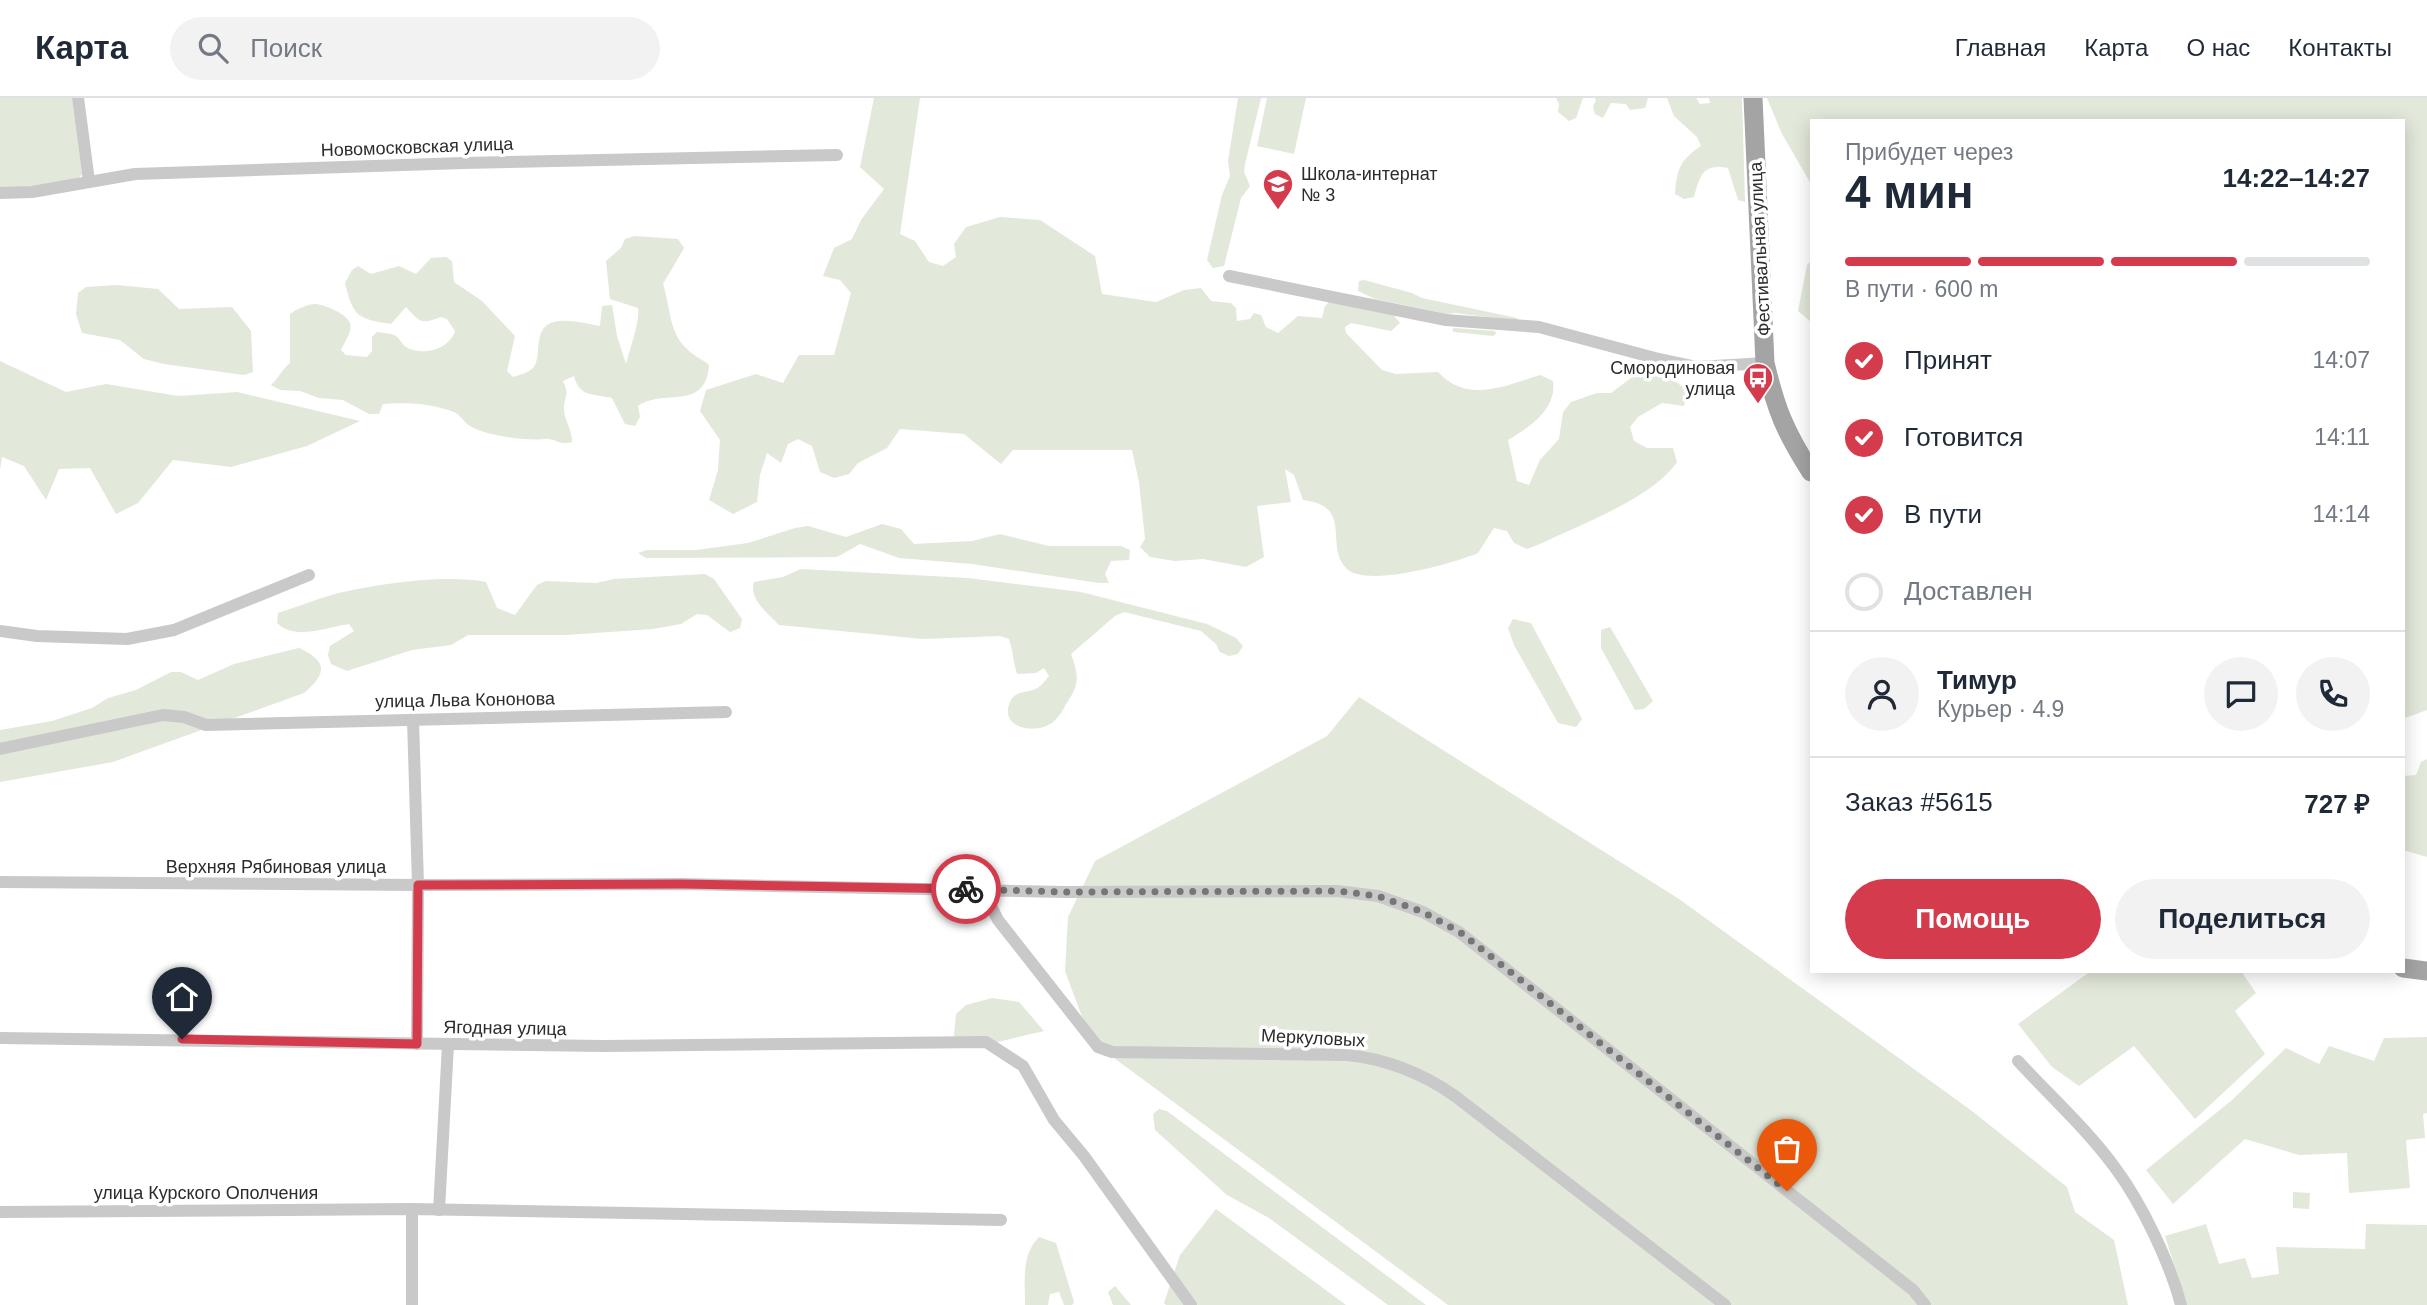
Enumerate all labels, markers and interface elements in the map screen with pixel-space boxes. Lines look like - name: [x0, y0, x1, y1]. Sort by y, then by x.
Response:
- search box: [170, 17, 660, 80]
- text: Карта: [35, 29, 128, 66]
- icon: search: [194, 29, 232, 67]
- text: Поиск: [250, 33, 322, 63]
- text: Главная: [1955, 34, 2046, 61]
- text: Карта: [2084, 34, 2148, 61]
- text: О нас: [2186, 34, 2250, 61]
- text: Контакты: [2288, 34, 2392, 61]
- street label: Новомосковская улица: [320, 134, 515, 160]
- text: Прибудет через: [1845, 139, 2013, 165]
- street label: Фестивальная улица: [1745, 160, 1775, 337]
- text: 14:22–14:27: [2223, 163, 2370, 193]
- place label: Школа-интернат № 3: [1301, 164, 1438, 205]
- text: 4 мин: [1845, 166, 1973, 218]
- school or university icon: Школа-интернат № 3: [1261, 167, 1295, 211]
- text: В пути · 600 m: [1845, 276, 1998, 302]
- icon: check: [1845, 342, 1883, 380]
- text: Принят: [1904, 345, 1992, 375]
- text: 14:07: [2312, 347, 2370, 373]
- place label: Смородиновая улица: [1610, 358, 1736, 399]
- bus stop icon: Смородиновая улица: [1741, 361, 1775, 405]
- icon: check: [1845, 419, 1883, 457]
- text: Готовится: [1904, 422, 2023, 452]
- text: 14:11: [2314, 424, 2370, 450]
- icon: check: [1845, 496, 1883, 534]
- text: В пути: [1904, 499, 1982, 529]
- text: 14:14: [2312, 501, 2370, 527]
- text: Доставлен: [1904, 576, 2033, 606]
- button: person: [1845, 657, 1919, 731]
- button: chat: [2204, 657, 2278, 731]
- button: phone: [2296, 657, 2370, 731]
- text: Тимур: [1937, 665, 2017, 695]
- street label: улица Льва Кононова: [375, 688, 556, 712]
- text: Курьер · 4.9: [1937, 696, 2064, 722]
- text: Заказ #5615: [1845, 787, 1993, 817]
- text: 727 ₽: [2304, 789, 2370, 819]
- courier: [931, 854, 1001, 924]
- street label: Верхняя Рябиновая улица: [166, 857, 387, 877]
- icon: bike: [947, 870, 985, 908]
- button: Помощь: [1845, 879, 2101, 959]
- button: Поделиться: [2115, 879, 2370, 959]
- pin: [152, 967, 212, 1039]
- icon: home: [163, 978, 201, 1016]
- street label: Ягодная улица: [443, 1017, 568, 1039]
- street label: Меркуловых: [1260, 1025, 1366, 1051]
- pin: [1757, 1119, 1817, 1191]
- icon: bag: [1768, 1130, 1806, 1168]
- street label: улица Курского Ополчения: [94, 1183, 318, 1203]

